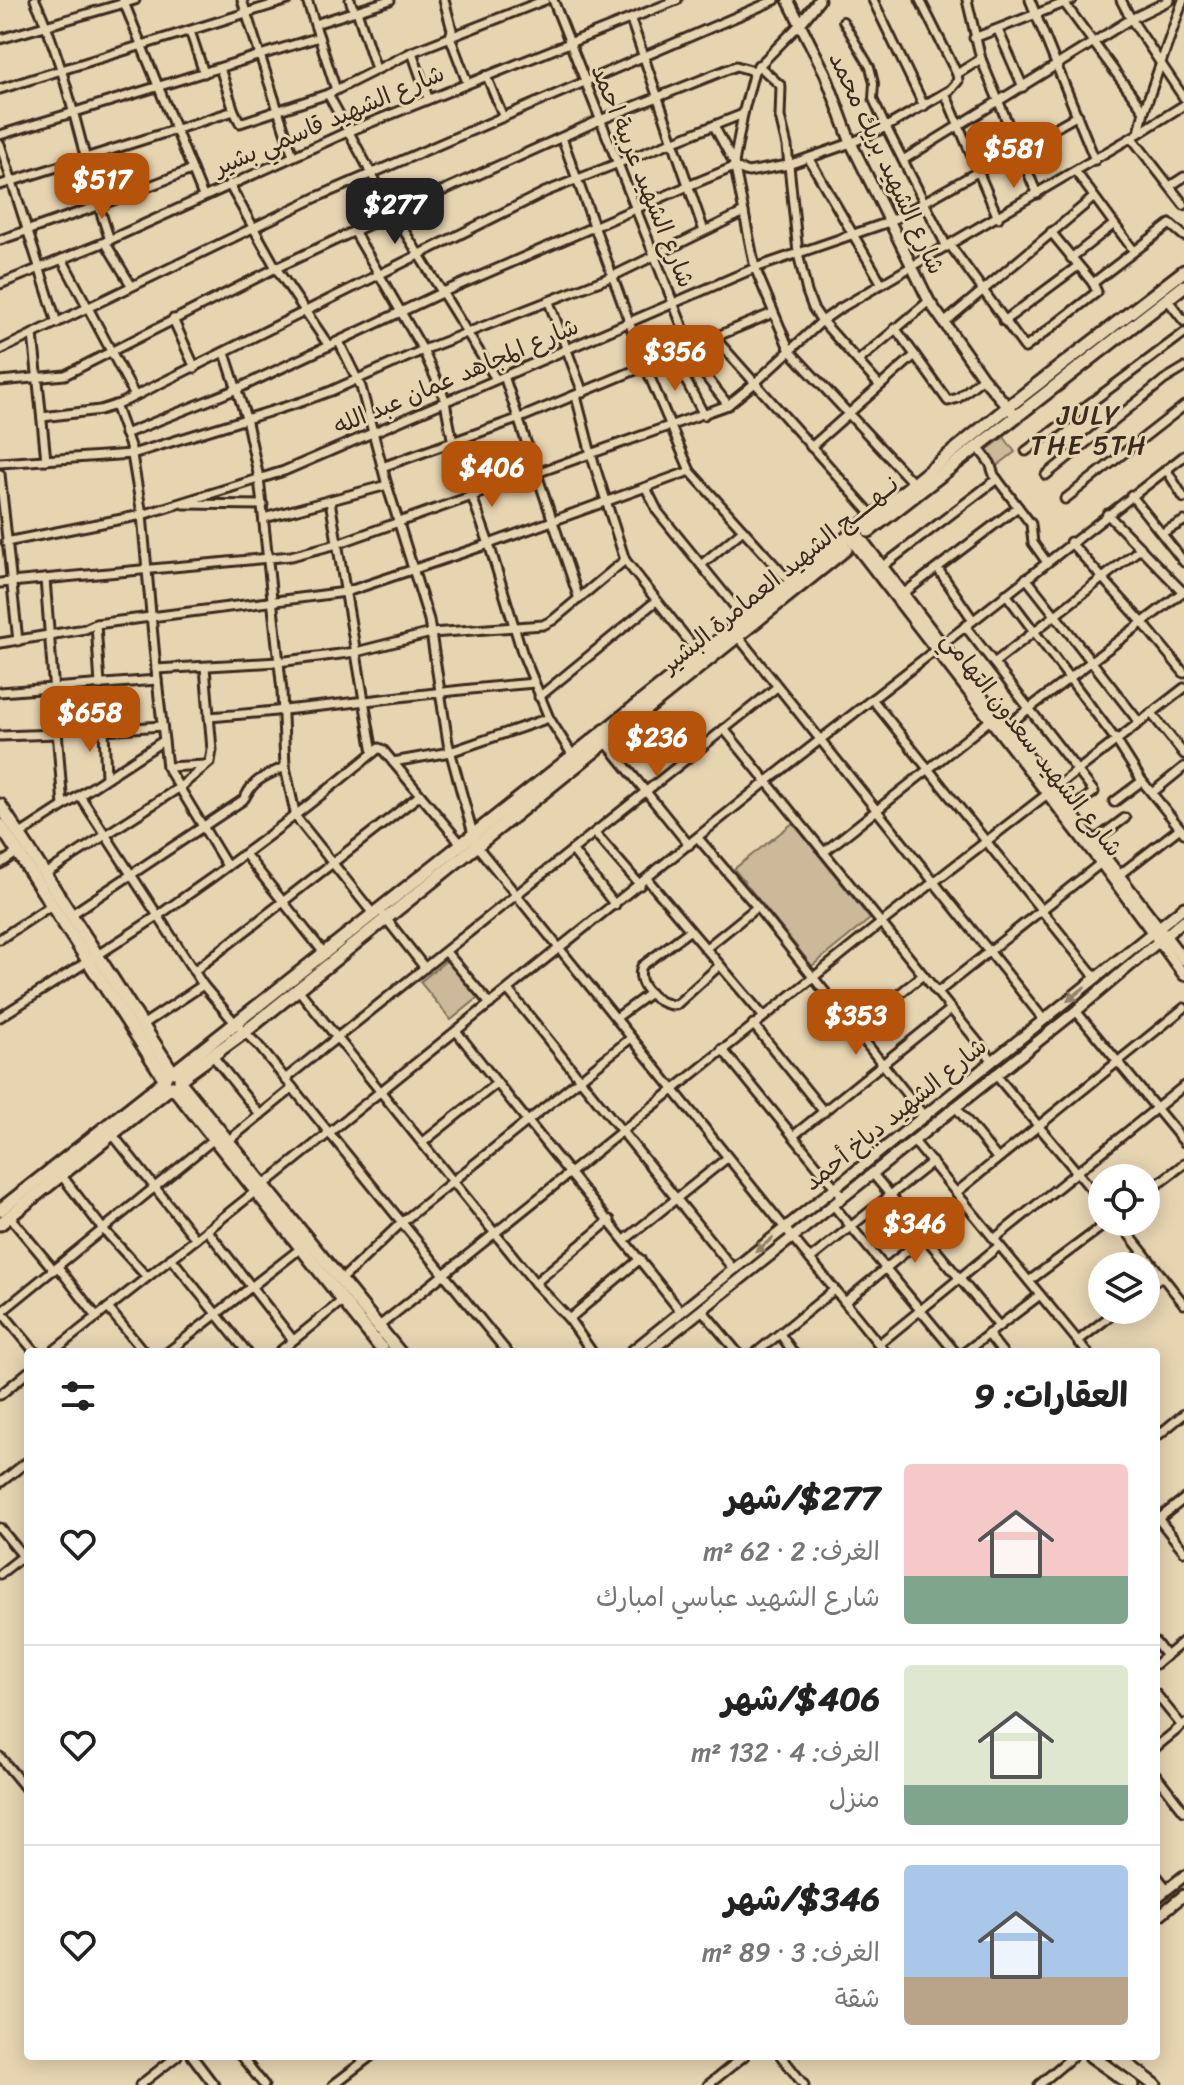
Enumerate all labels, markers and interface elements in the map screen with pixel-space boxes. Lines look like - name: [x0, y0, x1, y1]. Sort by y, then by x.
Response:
- street label: شارع الشهيد بريك محمد: [817, 44, 957, 282]
- street label: شارع الشهيد قاسمي بشير: [205, 52, 451, 189]
- street label: شارع الشهيد عربية احمد: [579, 58, 707, 294]
- pin: $581: [967, 122, 1061, 190]
- text: $581: [984, 125, 1044, 171]
- pin: $517: [55, 153, 149, 221]
- text: $517: [72, 156, 132, 202]
- pin: $277: [348, 178, 442, 246]
- text: $277: [364, 181, 426, 227]
- street label: شارع المجاهد عمان عبد الله: [327, 305, 585, 447]
- pin: $356: [628, 325, 722, 393]
- text: $356: [644, 328, 706, 374]
- district label: JULY THE 5TH: [1031, 392, 1147, 468]
- pin: $406: [445, 441, 539, 509]
- text: $406: [460, 444, 524, 490]
- street label: نــهـــــج الشهيد العمامرة البشير: [650, 464, 909, 685]
- street label: شارع الشهيد سعدون التهامي: [930, 622, 1134, 866]
- pin: $658: [43, 686, 137, 754]
- text: $658: [58, 689, 122, 735]
- pin: $236: [610, 711, 704, 779]
- text: $236: [626, 714, 688, 760]
- one-way arrow: [1066, 985, 1086, 1002]
- pin: $353: [809, 989, 903, 1057]
- text: $353: [825, 992, 887, 1038]
- street label: شارع الشهيد دباخ أحمد: [793, 1026, 997, 1202]
- map controls: [1088, 1164, 1160, 1324]
- button: locate: [1088, 1164, 1160, 1236]
- pin: $346: [868, 1197, 962, 1265]
- text: $346: [884, 1200, 946, 1246]
- one-way arrow: [755, 1236, 775, 1253]
- button: layers: [1088, 1252, 1160, 1324]
- text: العقارات: 9: [974, 1366, 1128, 1426]
- icon: filters: [56, 1374, 100, 1418]
- text: $277/شهر: [725, 1468, 880, 1528]
- icon: home: [968, 1496, 1064, 1592]
- icon: heart: [56, 1522, 100, 1566]
- text: الغرف: 2 · 62 m²: [703, 1528, 880, 1574]
- text: شارع الشهيد عباسي امبارك: [596, 1574, 880, 1620]
- text: $406/شهر: [722, 1669, 880, 1729]
- icon: home: [968, 1697, 1064, 1793]
- icon: heart: [56, 1723, 100, 1767]
- text: الغرف: 4 · 132 m²: [691, 1729, 880, 1775]
- text: منزل: [829, 1775, 880, 1821]
- text: $346/شهر: [724, 1869, 880, 1929]
- icon: home: [968, 1897, 1064, 1993]
- icon: heart: [56, 1923, 100, 1967]
- text: الغرف: 3 · 89 m²: [702, 1929, 880, 1975]
- text: شقة: [835, 1975, 880, 2021]

